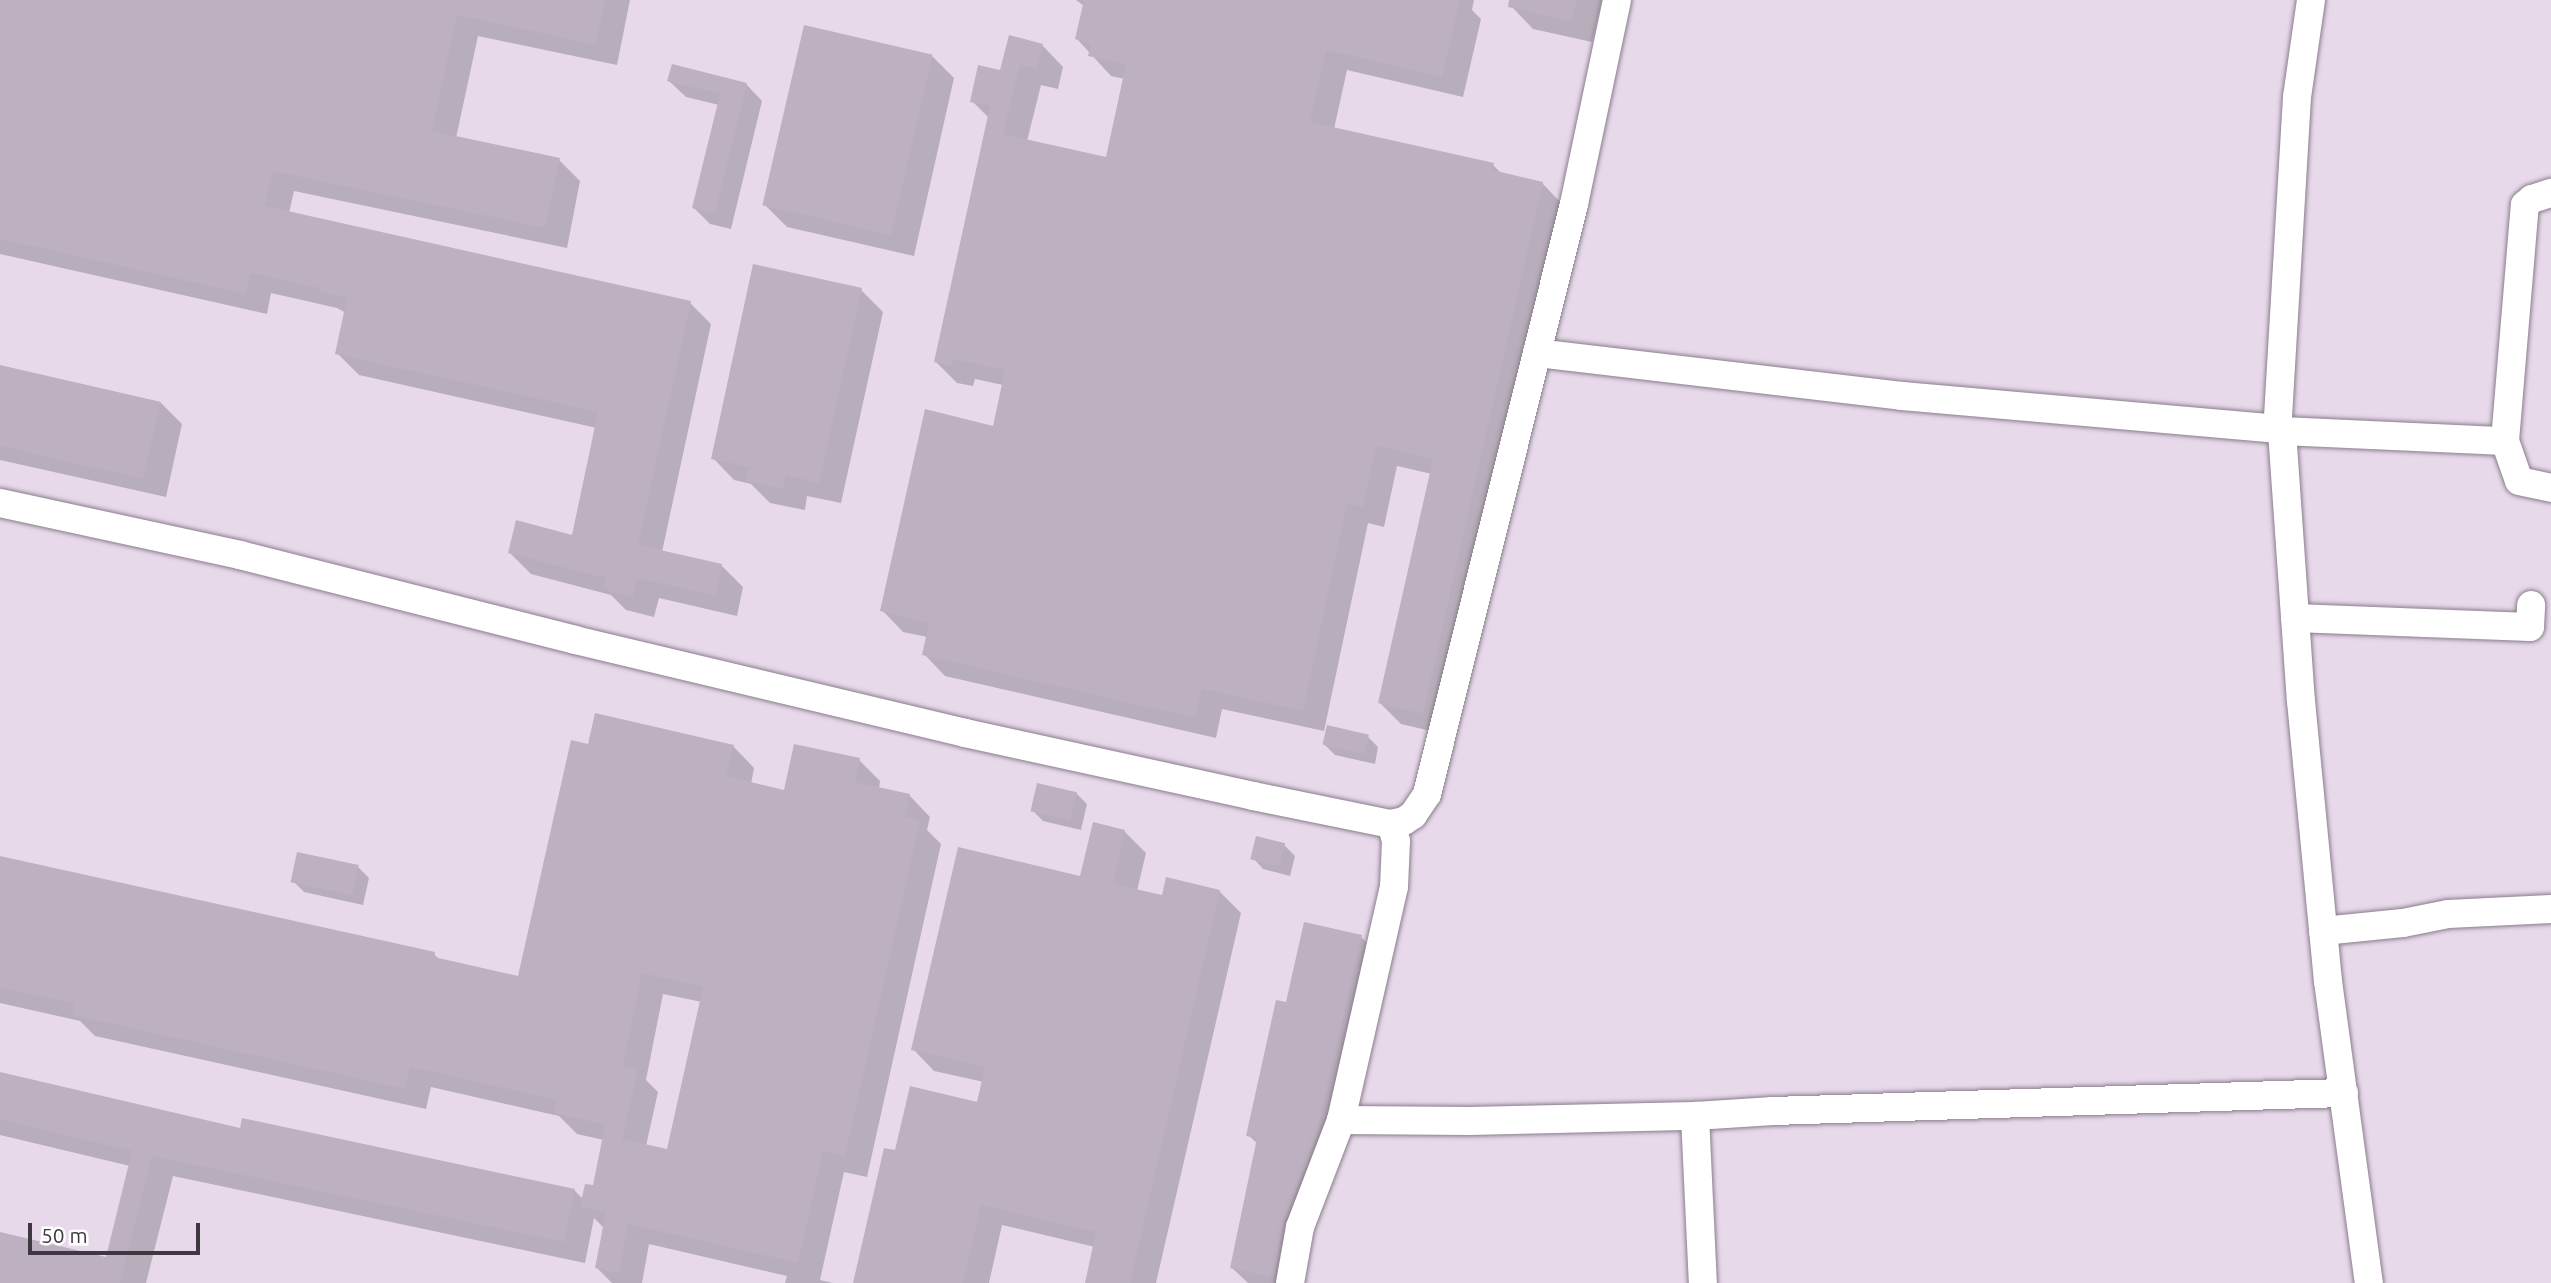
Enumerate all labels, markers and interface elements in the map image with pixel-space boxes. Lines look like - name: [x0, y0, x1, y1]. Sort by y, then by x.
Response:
- scale bar: [32, 1210, 203, 1254]
- text: 50 m: [41, 1223, 88, 1247]

